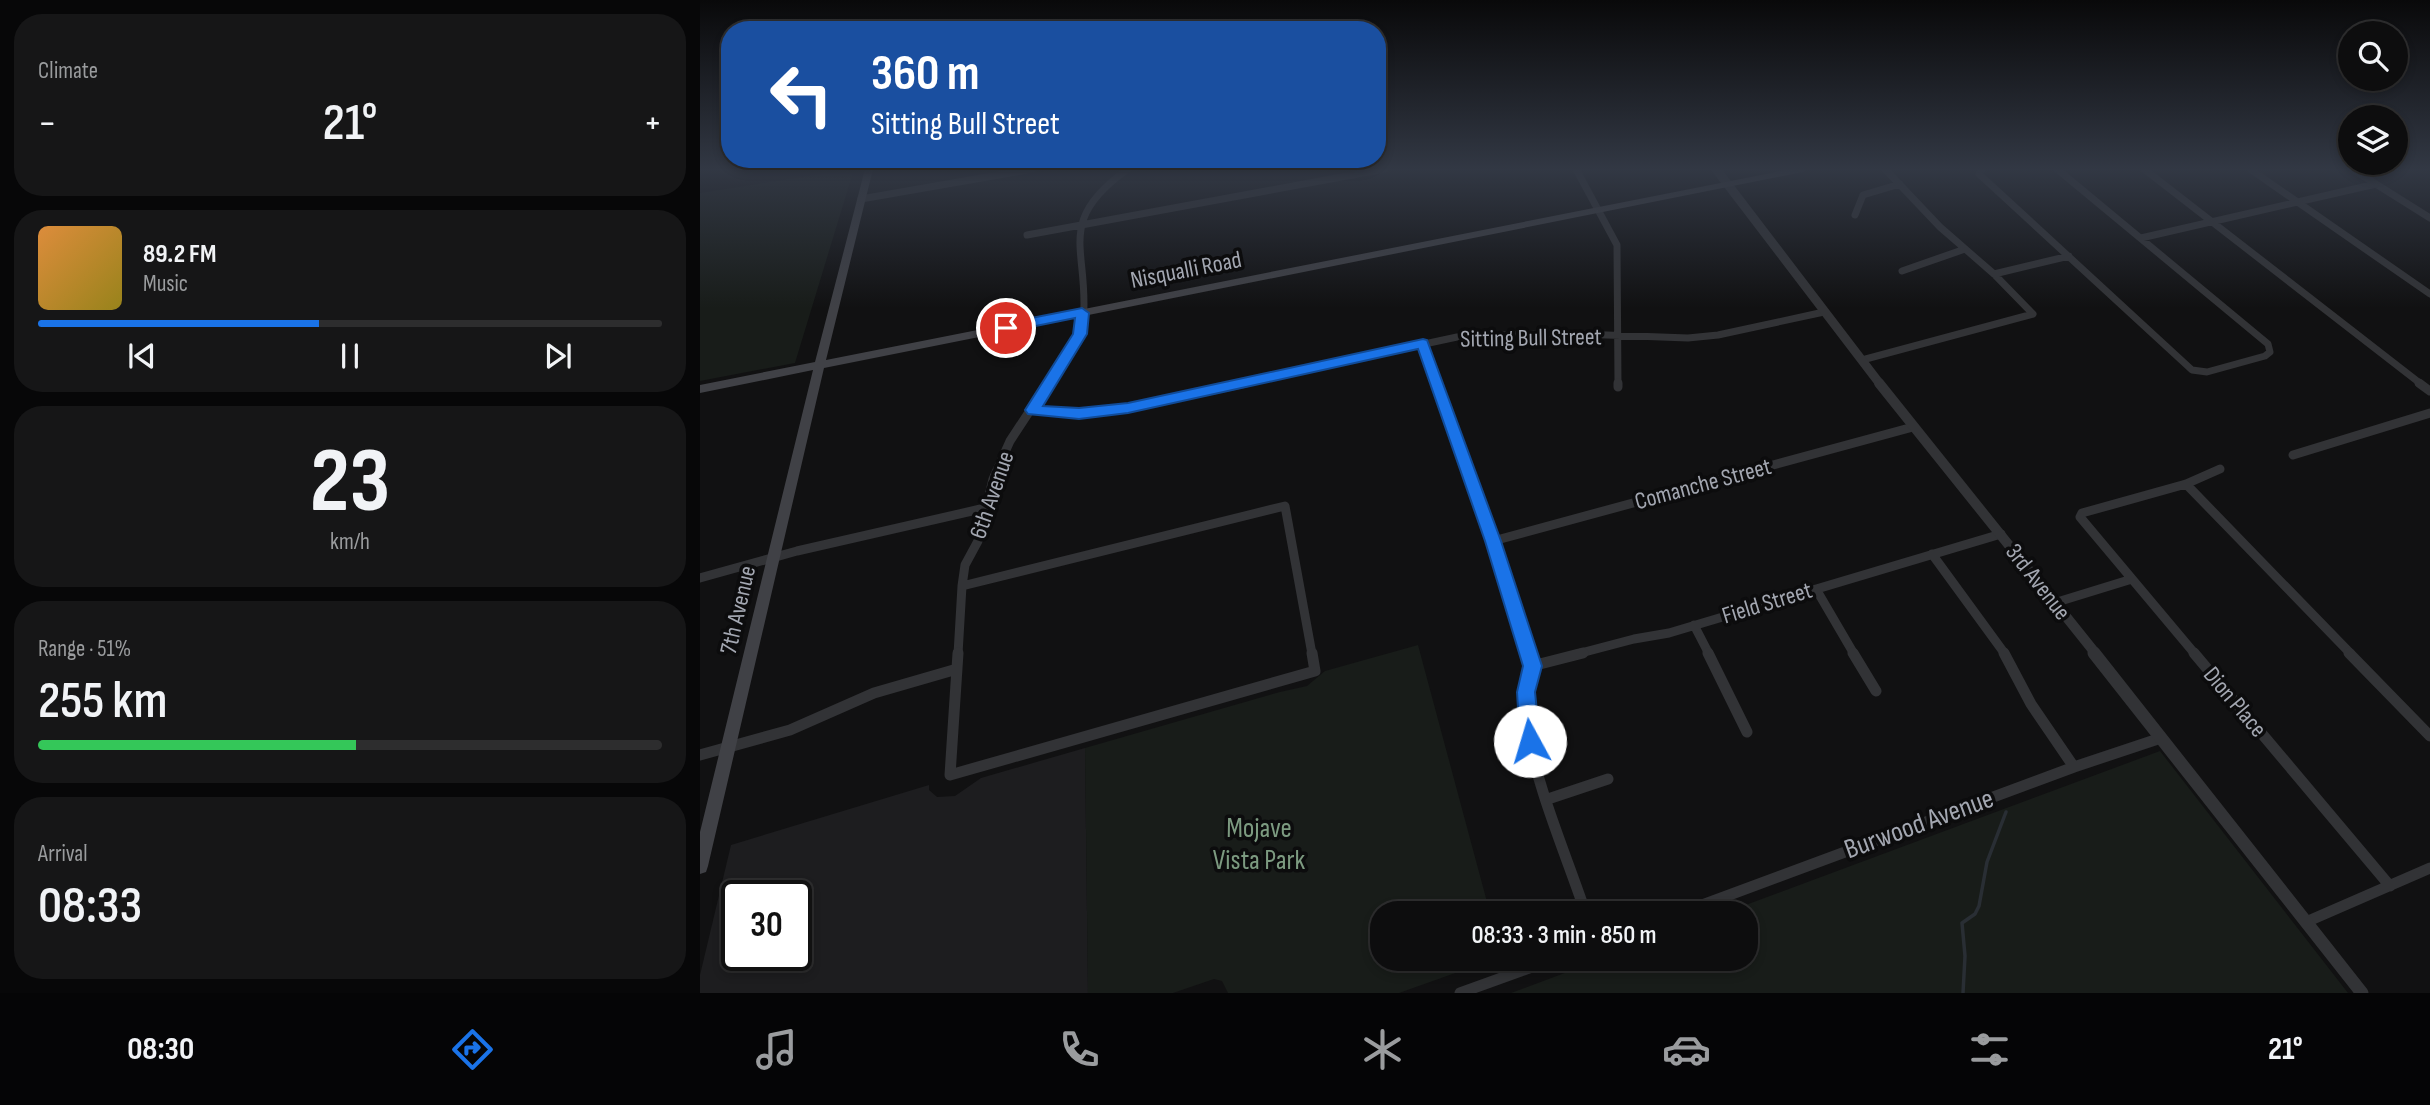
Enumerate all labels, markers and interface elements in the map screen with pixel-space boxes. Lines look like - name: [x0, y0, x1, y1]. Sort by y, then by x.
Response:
- map controls: [2338, 21, 2408, 175]
- button: search: [2338, 21, 2408, 91]
- text: 360 m: [871, 45, 979, 104]
- icon: left: [756, 49, 847, 140]
- text: Climate: [38, 57, 98, 85]
- text: 21°: [323, 92, 377, 155]
- text: −: [38, 101, 57, 146]
- text: +: [643, 101, 662, 146]
- text: Sitting Bull Street: [871, 105, 1060, 144]
- button: layers: [2338, 105, 2408, 175]
- text: 89.2 FM: [143, 239, 216, 270]
- street label: Nisqualli Road: [1128, 245, 1244, 295]
- text: Music: [143, 270, 188, 298]
- pin: [976, 298, 1036, 358]
- icon: arrive: [987, 309, 1025, 347]
- street label: Sitting Bull Street: [1460, 322, 1602, 354]
- icon: previous: [123, 337, 161, 375]
- icon: pause: [331, 337, 369, 375]
- icon: next: [539, 337, 577, 375]
- text: 23: [310, 428, 390, 537]
- street label: 6th Avenue: [964, 447, 1020, 543]
- street label: Comanche Street: [1631, 452, 1775, 516]
- text: km/h: [330, 528, 370, 556]
- street label: 3rd Avenue: [1999, 538, 2077, 626]
- street label: 7th Avenue: [714, 563, 762, 657]
- street label: Field Street: [1719, 576, 1815, 630]
- text: Range · 51%: [38, 635, 131, 663]
- street label: Dion Place: [2197, 661, 2273, 743]
- text: 255 km: [38, 670, 167, 733]
- position arrow: [1493, 704, 1567, 778]
- street label: Burwood Avenue: [1840, 782, 1998, 866]
- park label: Mojave Vista Park: [1213, 812, 1306, 877]
- text: Arrival: [38, 840, 87, 868]
- text: 08:33: [38, 875, 142, 938]
- speed limit sign: 30: [721, 880, 812, 971]
- text: 08:33 · 3 min · 850 m: [1472, 920, 1656, 951]
- icon: directions: [448, 1025, 497, 1074]
- icon: music: [752, 1025, 801, 1074]
- icon: phone: [1055, 1025, 1104, 1074]
- icon: climate: [1358, 1025, 1407, 1074]
- icon: car: [1662, 1025, 1711, 1074]
- icon: filters: [1965, 1025, 2014, 1074]
- text: 08:30: [127, 1030, 194, 1069]
- text: 21°: [2268, 1030, 2303, 1069]

